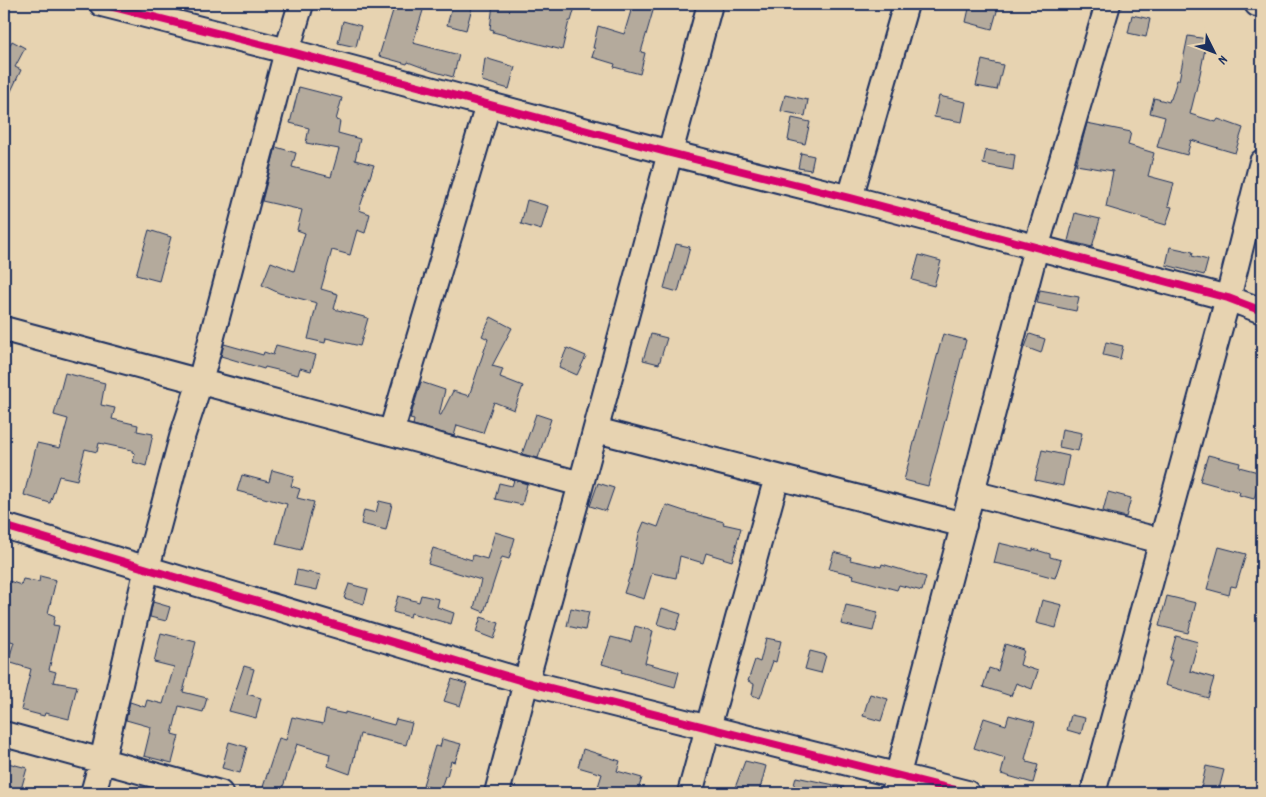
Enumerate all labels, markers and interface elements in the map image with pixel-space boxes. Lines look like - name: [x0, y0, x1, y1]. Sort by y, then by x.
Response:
- north arrow: [1188, 28, 1238, 78]
- text: N: [1212, 50, 1232, 69]

